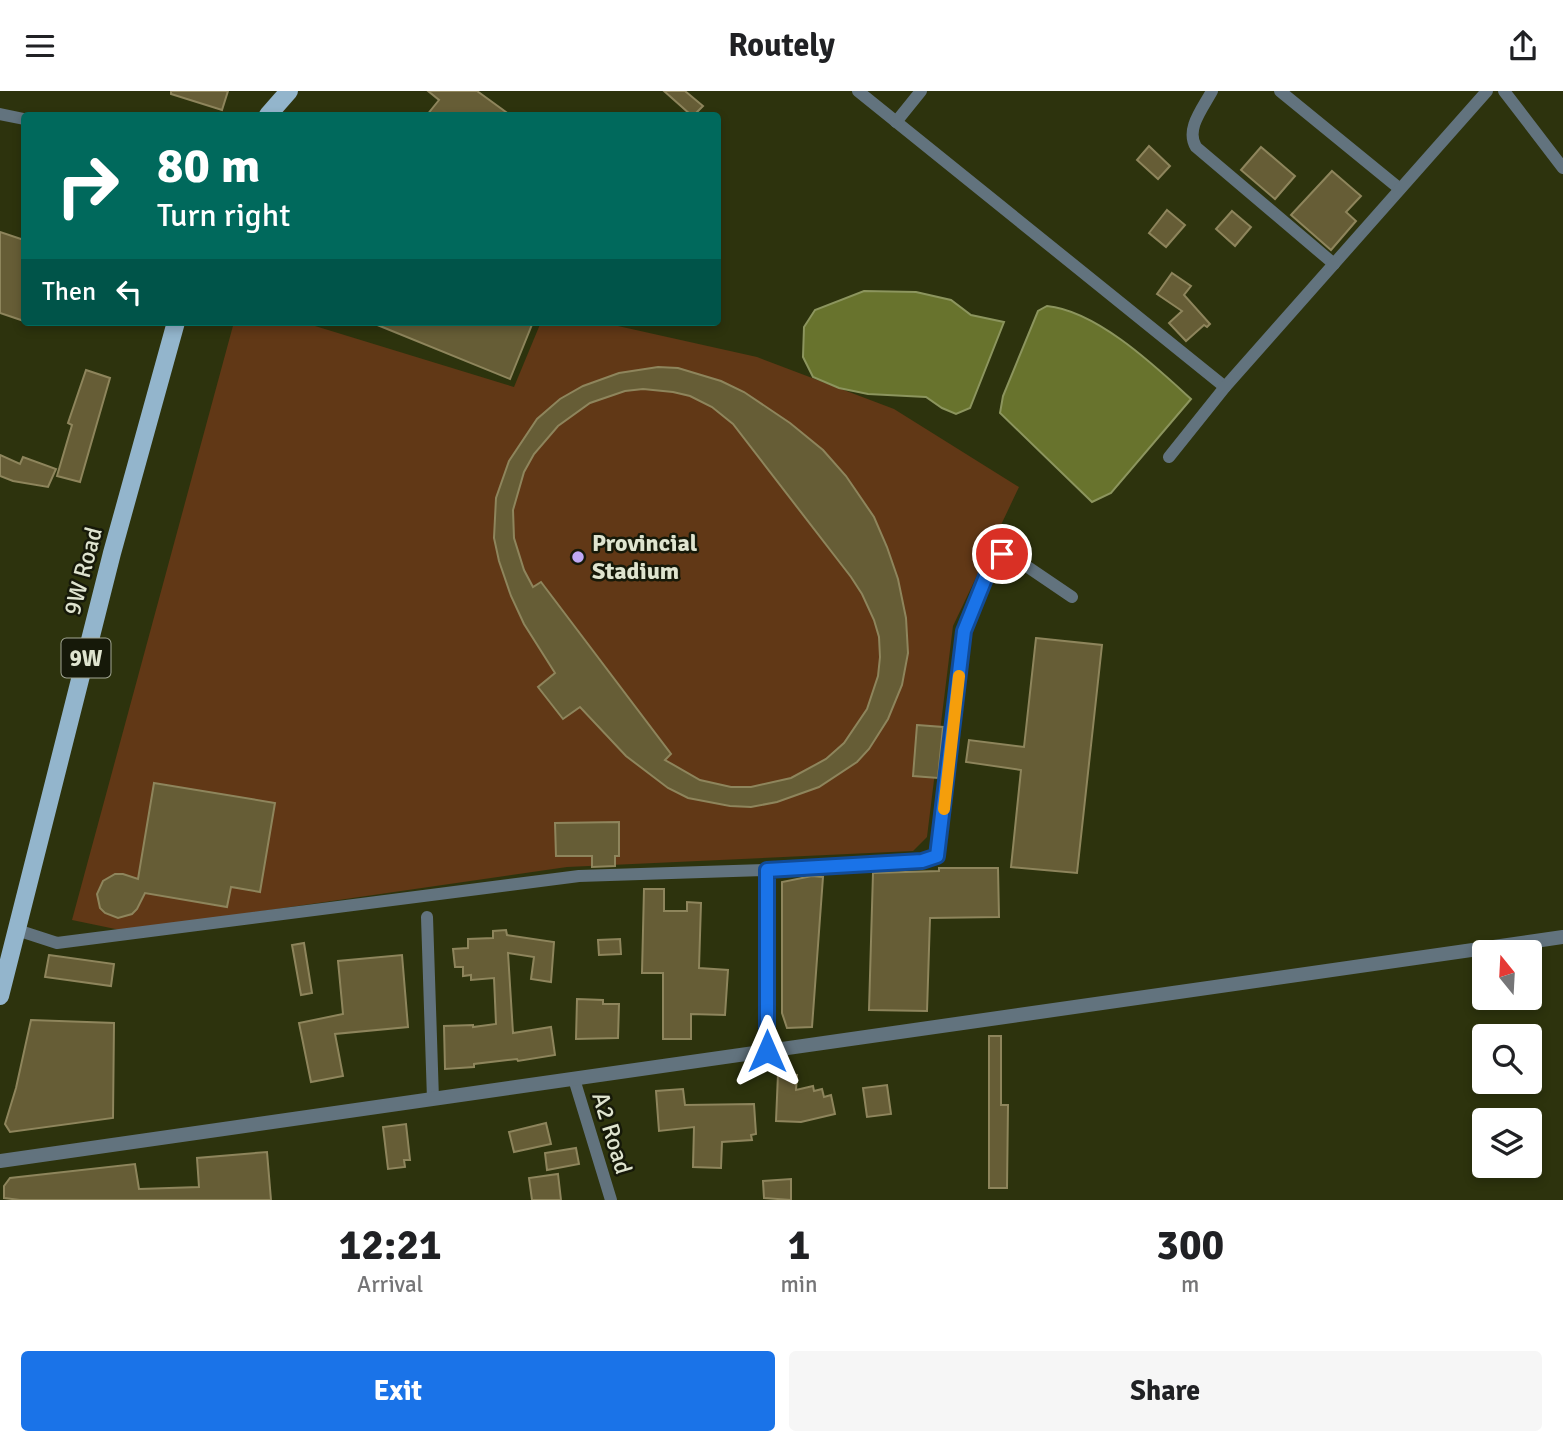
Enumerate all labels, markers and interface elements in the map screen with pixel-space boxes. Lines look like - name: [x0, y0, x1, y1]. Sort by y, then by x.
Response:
- text: Routely: [728, 26, 835, 65]
- icon: menu: [21, 27, 59, 65]
- icon: share: [1504, 27, 1542, 65]
- text: 80 m: [157, 136, 260, 196]
- icon: right: [42, 140, 133, 231]
- text: Turn right: [157, 196, 290, 235]
- icon: left: [110, 273, 148, 311]
- text: Then: [42, 276, 96, 308]
- street label: 9W Road: [57, 524, 109, 618]
- pin: [972, 524, 1032, 584]
- place label: Provincial Stadium: [592, 528, 698, 586]
- icon: arrive: [983, 535, 1021, 573]
- marker: Provincial Stadium: [570, 549, 586, 565]
- road number: 9W: [62, 639, 110, 677]
- north arrow: [1472, 940, 1542, 1010]
- map controls: [1472, 940, 1542, 1178]
- position arrow: [730, 1014, 804, 1088]
- button: search: [1472, 1024, 1542, 1094]
- street label: A2 Road: [585, 1088, 639, 1178]
- button: layers: [1472, 1108, 1542, 1178]
- text: 12:21: [339, 1220, 442, 1271]
- text: 1: [788, 1220, 810, 1271]
- text: 300: [1156, 1220, 1224, 1271]
- text: Arrival: [357, 1270, 423, 1299]
- text: min: [780, 1270, 818, 1299]
- text: m: [1181, 1270, 1199, 1299]
- button: Exit: [21, 1351, 775, 1431]
- button: Share: [789, 1351, 1542, 1431]

